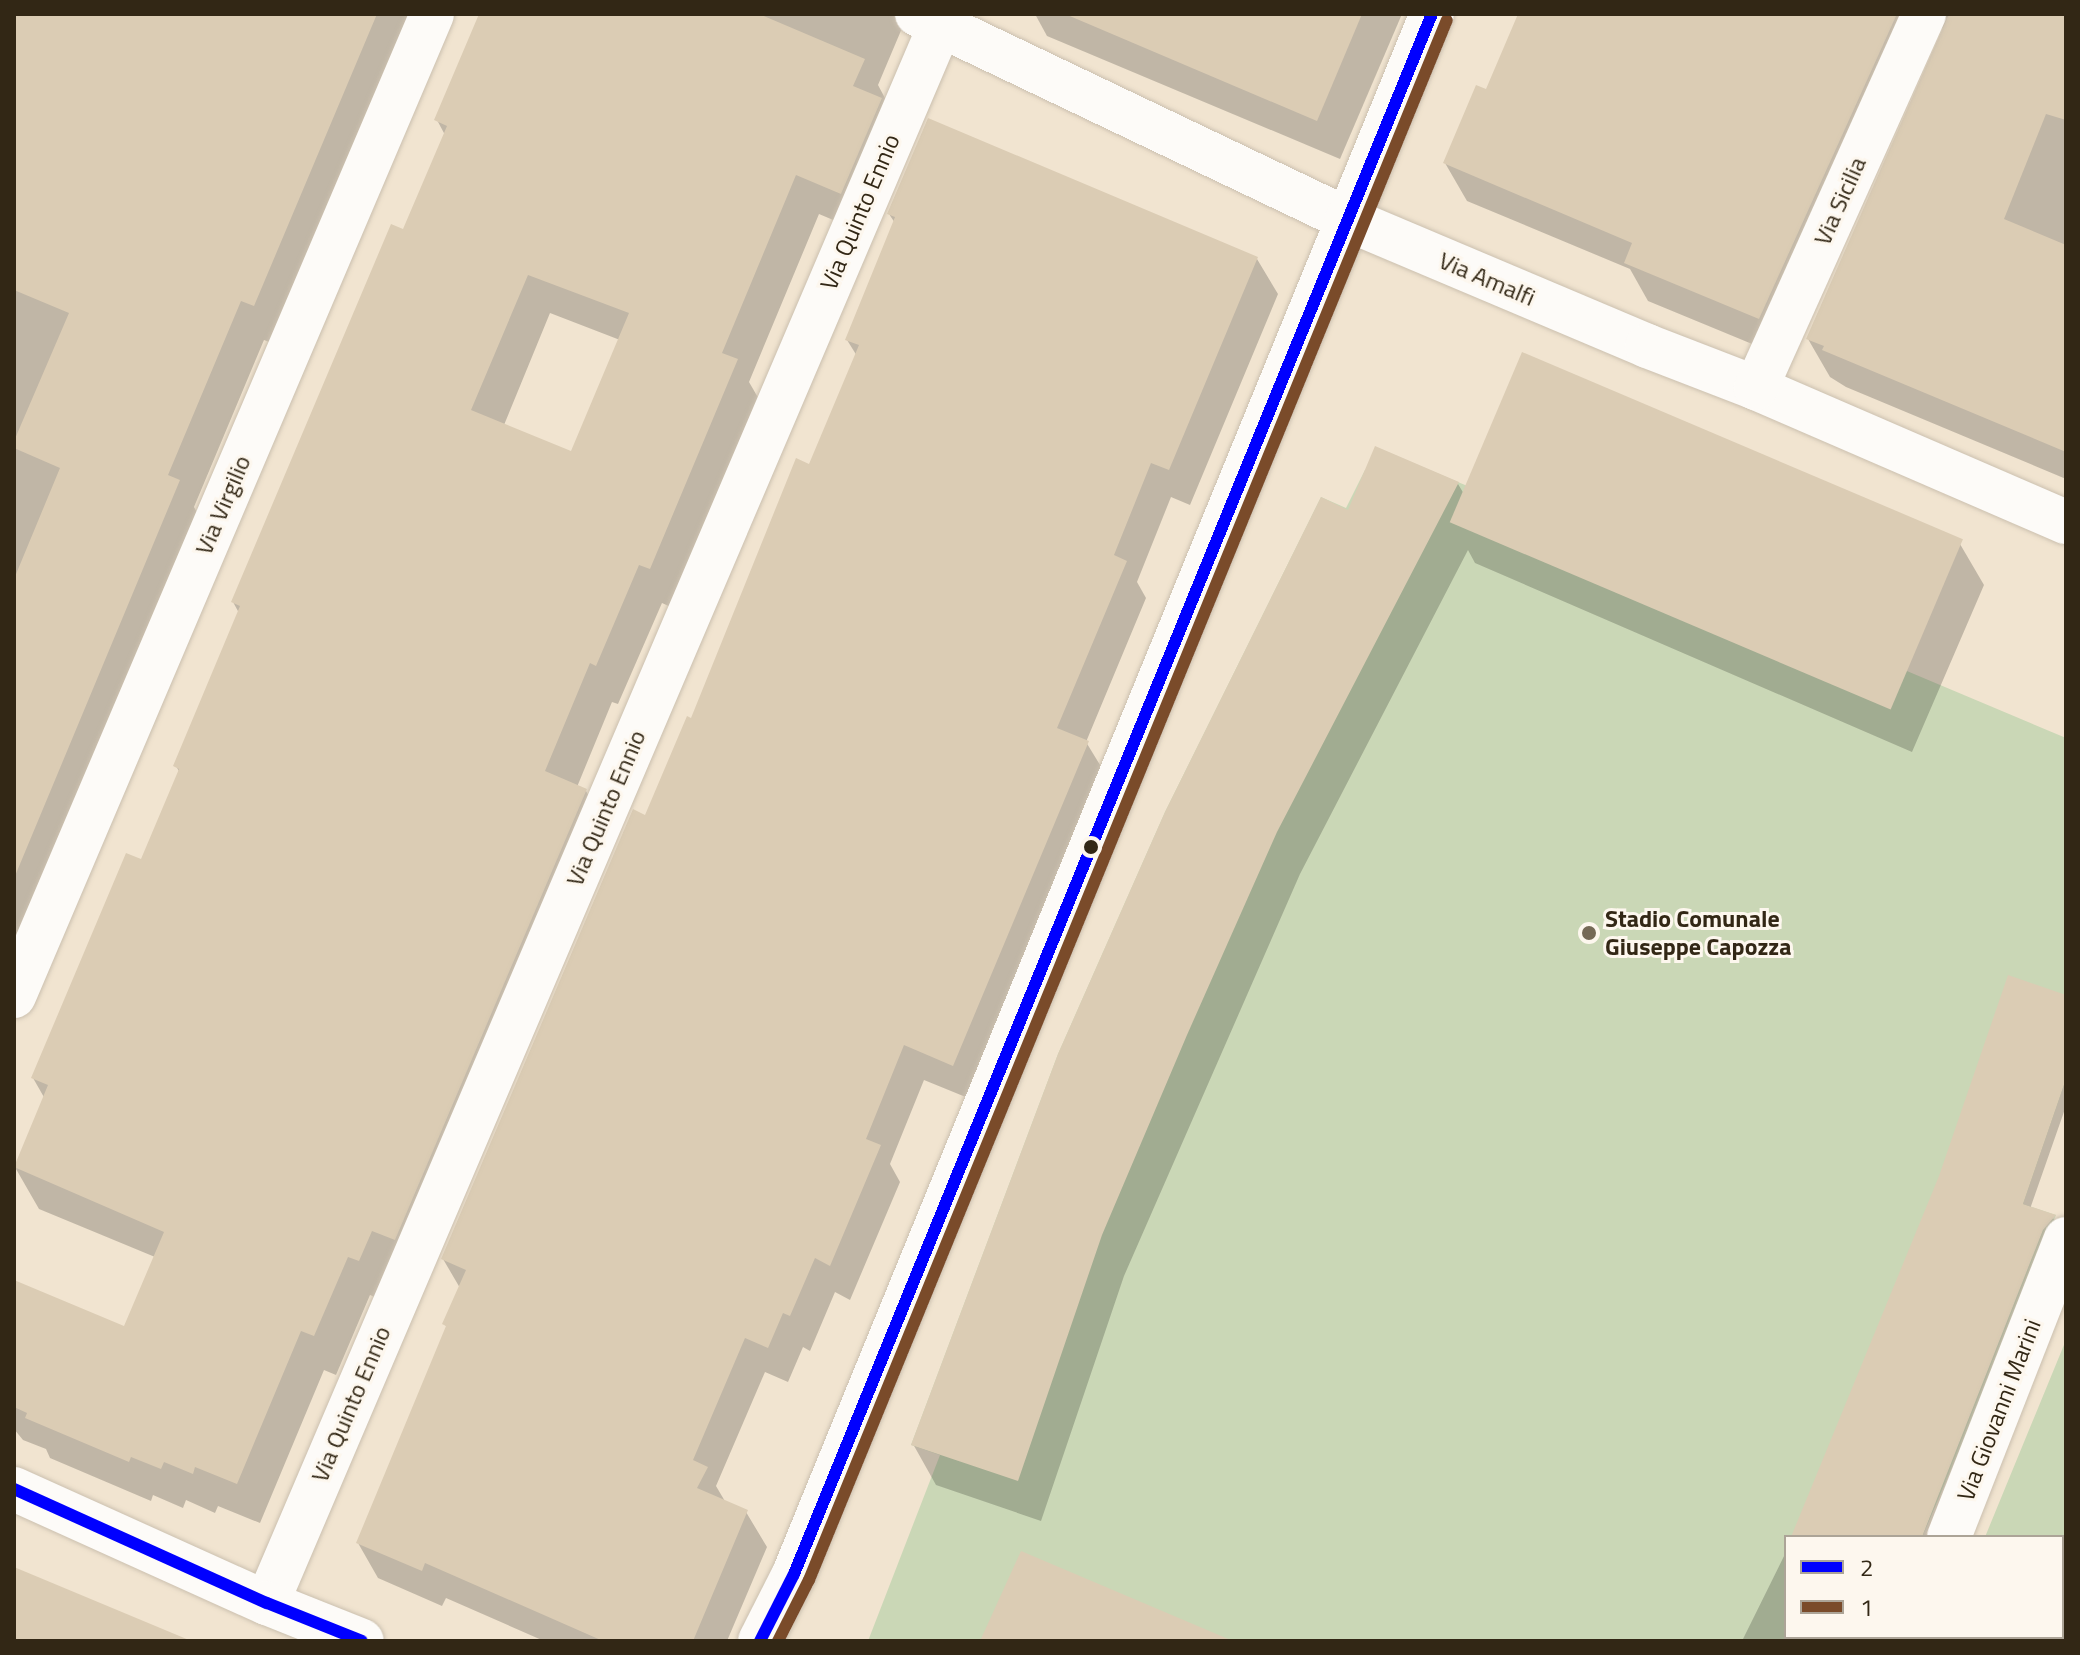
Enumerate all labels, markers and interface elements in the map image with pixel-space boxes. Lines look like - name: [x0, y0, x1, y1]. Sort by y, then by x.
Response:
- street label: Via Quinto Ennio: [814, 130, 906, 294]
- street label: Via Sicilia: [1808, 153, 1872, 249]
- street label: Via Amalfi: [1435, 246, 1539, 312]
- street label: Via Virgilio: [189, 451, 257, 559]
- street label: Via Quinto Ennio: [560, 726, 652, 890]
- unlabelled marker: [1083, 839, 1099, 855]
- place label: Stadio Comunale Giuseppe Capozza: [1605, 905, 1792, 961]
- marker: Stadio Comunale Giuseppe Capozza: [1580, 924, 1598, 942]
- street label: Via Giovanni Marini: [1951, 1315, 2047, 1505]
- street label: Via Quinto Ennio: [305, 1322, 397, 1486]
- legend: [1784, 1535, 2064, 1639]
- text: 2: [1860, 1549, 1873, 1585]
- text: 1: [1860, 1589, 1873, 1625]

